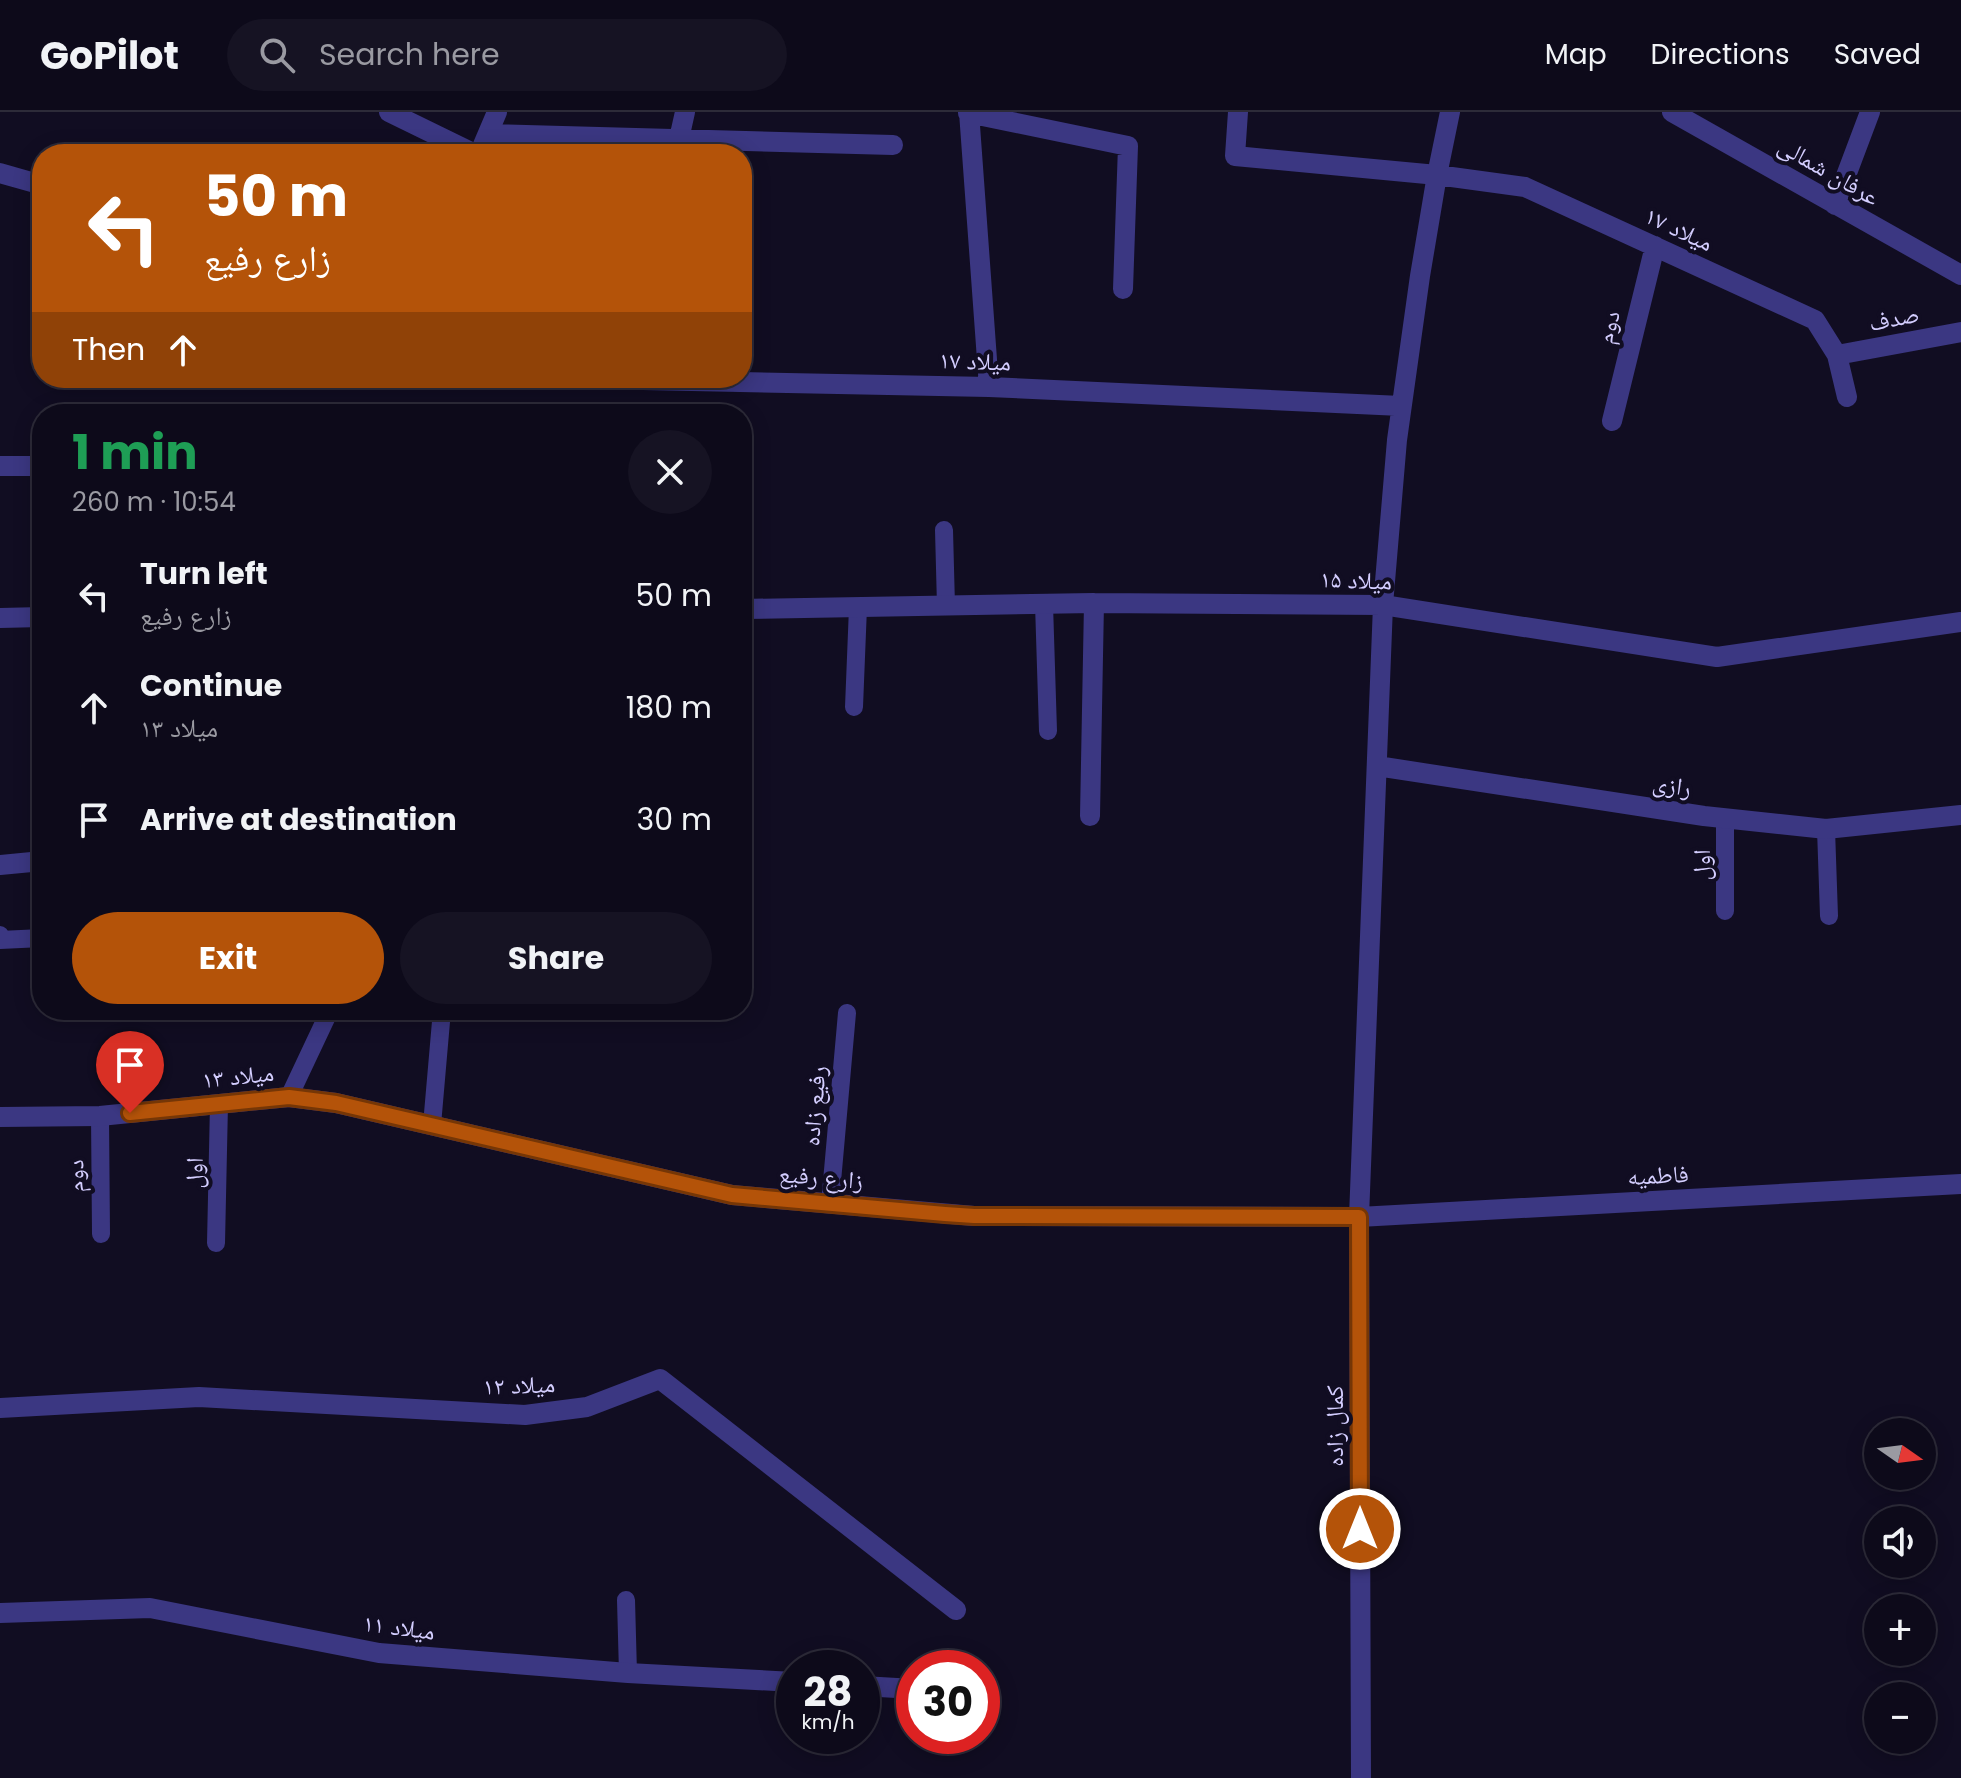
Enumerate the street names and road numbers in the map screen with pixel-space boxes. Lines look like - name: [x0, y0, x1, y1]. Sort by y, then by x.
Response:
- street label: عرفان شمالی: [1772, 129, 1886, 213]
- street label: میلاد ۱۷: [1639, 199, 1719, 259]
- street label: صدف: [1866, 297, 1922, 339]
- street label: دوم: [1588, 307, 1628, 347]
- street label: میلاد ۱۷: [938, 343, 1012, 379]
- street label: میلاد ۱۵: [1319, 562, 1393, 598]
- street label: رازی: [1650, 766, 1694, 804]
- street label: اول: [1685, 849, 1718, 881]
- street label: میلاد ۱۳: [200, 1056, 276, 1096]
- street label: رفیع زاده: [794, 1064, 834, 1148]
- street label: اول: [177, 1157, 211, 1189]
- street label: زارع رفیع: [777, 1157, 865, 1197]
- street label: فاطمیه: [1626, 1157, 1690, 1193]
- street label: دوم: [58, 1159, 92, 1193]
- street label: میلاد ۱۲: [482, 1367, 556, 1403]
- street label: کمال زاده: [1318, 1385, 1351, 1467]
- street label: میلاد ۱۱: [361, 1606, 437, 1648]

